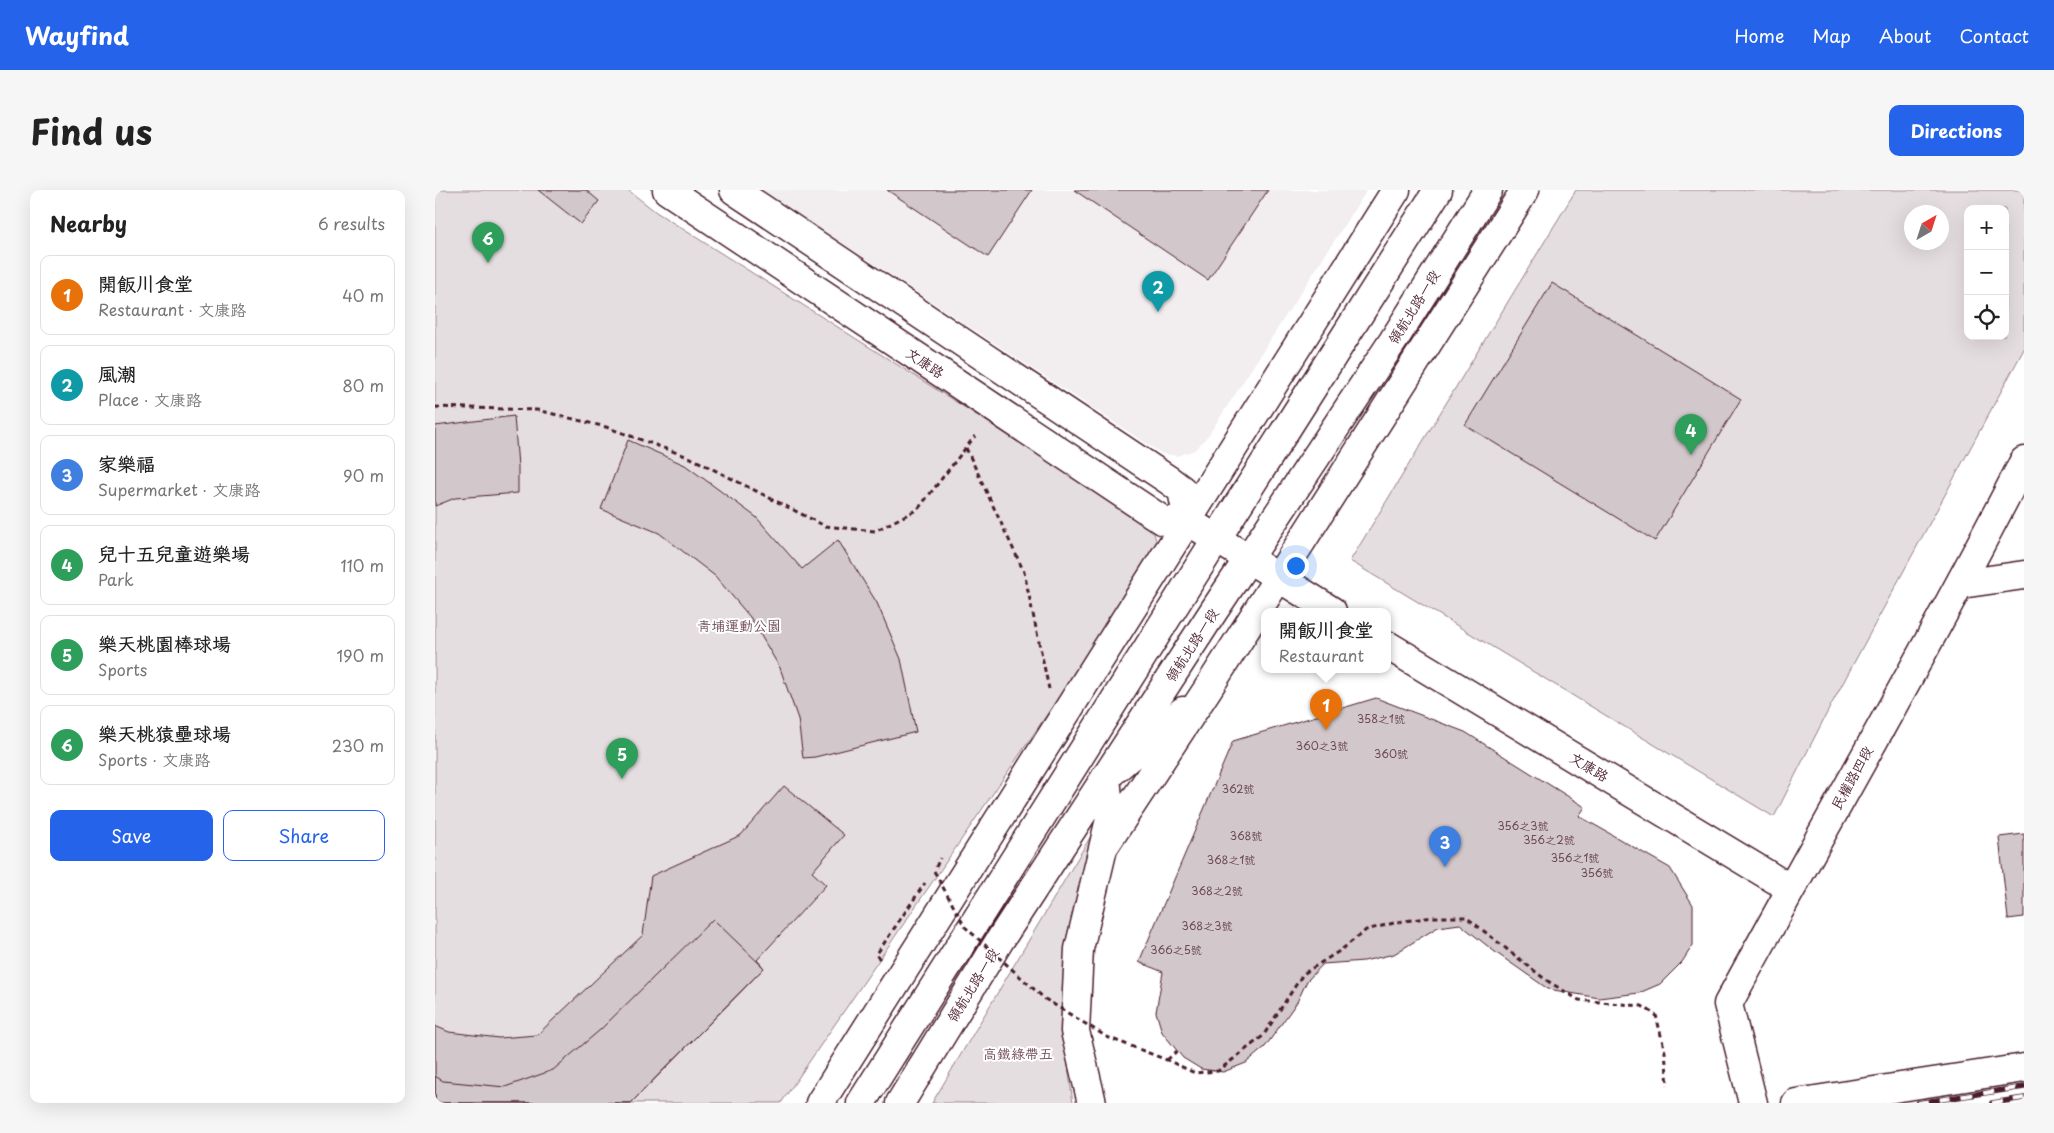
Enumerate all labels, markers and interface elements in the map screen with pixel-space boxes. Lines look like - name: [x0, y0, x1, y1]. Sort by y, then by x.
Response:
- text: Wayfind: [25, 17, 129, 53]
- text: Home: [1734, 22, 1784, 49]
- text: Map: [1812, 22, 1851, 49]
- text: About: [1879, 22, 1931, 49]
- text: Contact: [1959, 22, 2029, 49]
- text: Find us: [30, 104, 152, 157]
- button: Directions: [1889, 105, 2024, 156]
- north arrow: [1904, 205, 1949, 250]
- map controls: [1964, 205, 2009, 340]
- button: +: [1964, 205, 2009, 250]
- text: Nearby: [50, 207, 127, 239]
- text: 6 results: [318, 211, 385, 235]
- pin: 6: [472, 222, 504, 263]
- button: −: [1964, 250, 2009, 295]
- street label: 領航北路一段: [1382, 266, 1445, 348]
- text: 開飯川食堂: [98, 269, 193, 297]
- pin: 2: [1142, 271, 1174, 312]
- text: 1: [63, 283, 71, 307]
- text: 40 m: [342, 283, 384, 307]
- button: locate: [1964, 295, 2009, 340]
- text: Restaurant · 文康路: [98, 297, 246, 321]
- street label: 文康路: [902, 342, 949, 383]
- text: 風潮: [98, 359, 136, 387]
- text: 2: [61, 373, 73, 397]
- text: 80 m: [342, 373, 384, 397]
- text: Place · 文康路: [98, 387, 202, 411]
- pin: 4: [1675, 414, 1707, 455]
- text: 家樂福: [98, 449, 155, 477]
- text: 3: [62, 463, 72, 487]
- text: 90 m: [343, 463, 384, 487]
- text: Supermarket · 文康路: [98, 477, 260, 501]
- text: 兒十五兒童遊樂場: [98, 539, 250, 567]
- text: 4: [62, 553, 72, 577]
- text: 110 m: [341, 553, 384, 577]
- your location: [1283, 553, 1309, 579]
- text: Park: [98, 567, 134, 591]
- street label: 領航北路一段: [1160, 604, 1223, 686]
- popup: [1261, 608, 1391, 673]
- park label: 青埔運動公園: [697, 615, 781, 636]
- text: 開飯川食堂: [1278, 615, 1374, 643]
- text: 樂天桃園棒球場: [98, 629, 231, 657]
- text: 5: [62, 643, 72, 667]
- text: 190 m: [336, 643, 384, 667]
- text: Restaurant: [1278, 643, 1364, 667]
- text: Sports: [98, 657, 147, 681]
- pin: 1: [1310, 689, 1342, 730]
- house number: 358之1號: [1357, 710, 1405, 727]
- text: 樂天桃猿壘球場: [98, 719, 231, 747]
- text: 6: [61, 733, 73, 757]
- text: 230 m: [332, 733, 384, 757]
- house number: 360之3號: [1296, 737, 1348, 754]
- pin: 5: [606, 738, 638, 779]
- street label: 民權路四段: [1825, 742, 1878, 813]
- house number: 360號: [1374, 745, 1408, 762]
- text: Sports · 文康路: [98, 747, 210, 771]
- street label: 文康路: [1566, 747, 1613, 786]
- house number: 362號: [1222, 780, 1254, 797]
- button: Save: [50, 810, 213, 861]
- button: Share: [223, 810, 385, 861]
- house number: 356之3號: [1498, 817, 1549, 834]
- pin: 3: [1429, 826, 1461, 867]
- house number: 368號: [1230, 827, 1262, 844]
- house number: 356之2號: [1523, 831, 1575, 848]
- house number: 356之1號: [1551, 849, 1599, 866]
- house number: 368之1號: [1207, 851, 1255, 868]
- house number: 356號: [1581, 864, 1613, 881]
- house number: 368之2號: [1191, 882, 1243, 899]
- house number: 368之3號: [1182, 917, 1232, 934]
- house number: 366之5號: [1150, 941, 1202, 958]
- street label: 領航北路一段: [941, 944, 1004, 1026]
- park label: 高鐵綠帶五: [983, 1043, 1053, 1064]

